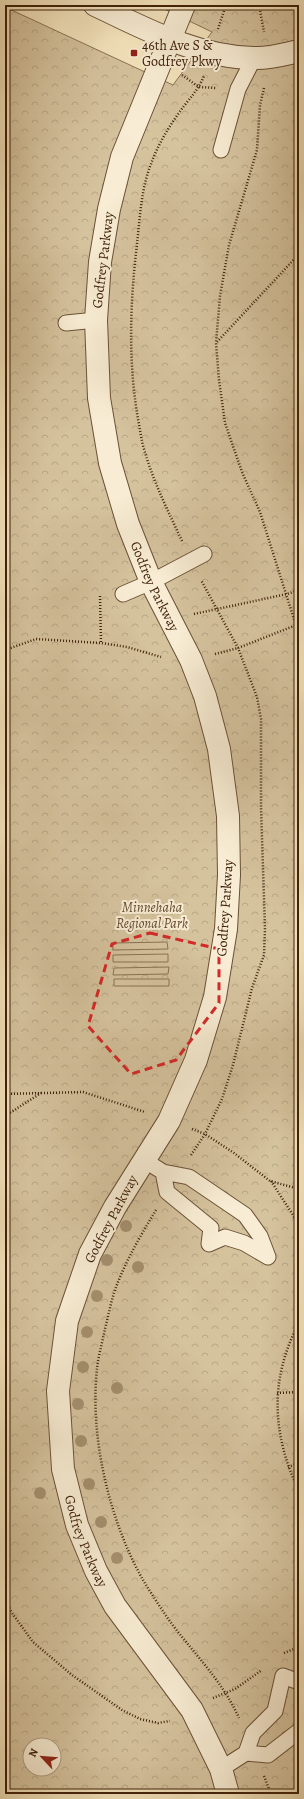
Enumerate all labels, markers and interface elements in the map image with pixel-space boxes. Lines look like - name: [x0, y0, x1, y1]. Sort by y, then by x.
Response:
- place label: 46th Ave S & Godfrey Pkwy: [142, 36, 222, 71]
- marker: 46th Ave S & Godfrey Pkwy: [129, 48, 139, 58]
- street label: Godfrey Parkway: [88, 210, 118, 309]
- street label: Godfrey Parkway: [126, 538, 184, 635]
- street label: Godfrey Parkway: [212, 858, 238, 957]
- park label: Minnehaha Regional Park: [116, 898, 188, 933]
- street label: Godfrey Parkway: [80, 1171, 143, 1266]
- street label: Godfrey Parkway: [60, 1493, 113, 1591]
- north arrow: [22, 1737, 62, 1777]
- text: N: [25, 1746, 42, 1760]

